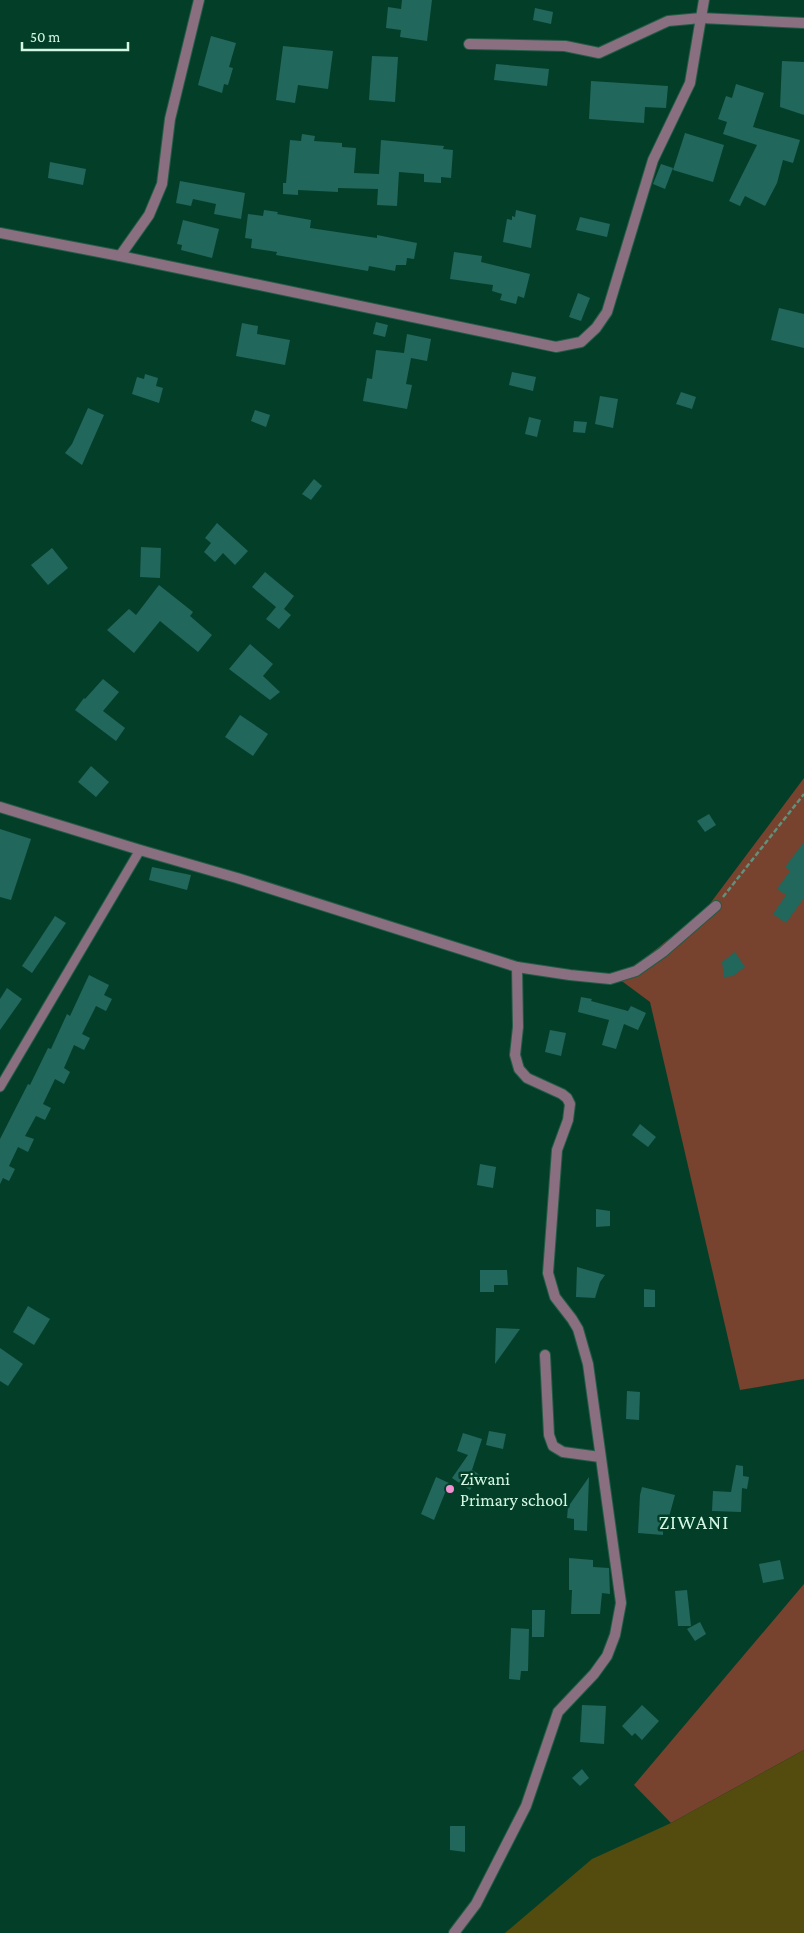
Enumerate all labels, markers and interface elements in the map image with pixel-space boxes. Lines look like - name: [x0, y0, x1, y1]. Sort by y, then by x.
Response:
- scale bar: [22, 20, 129, 52]
- text: 50 m: [30, 29, 60, 45]
- place label: Ziwani Primary school: [460, 1469, 568, 1510]
- marker: Ziwani Primary school: [444, 1483, 456, 1495]
- district label: ZIWANI: [659, 1511, 729, 1533]

